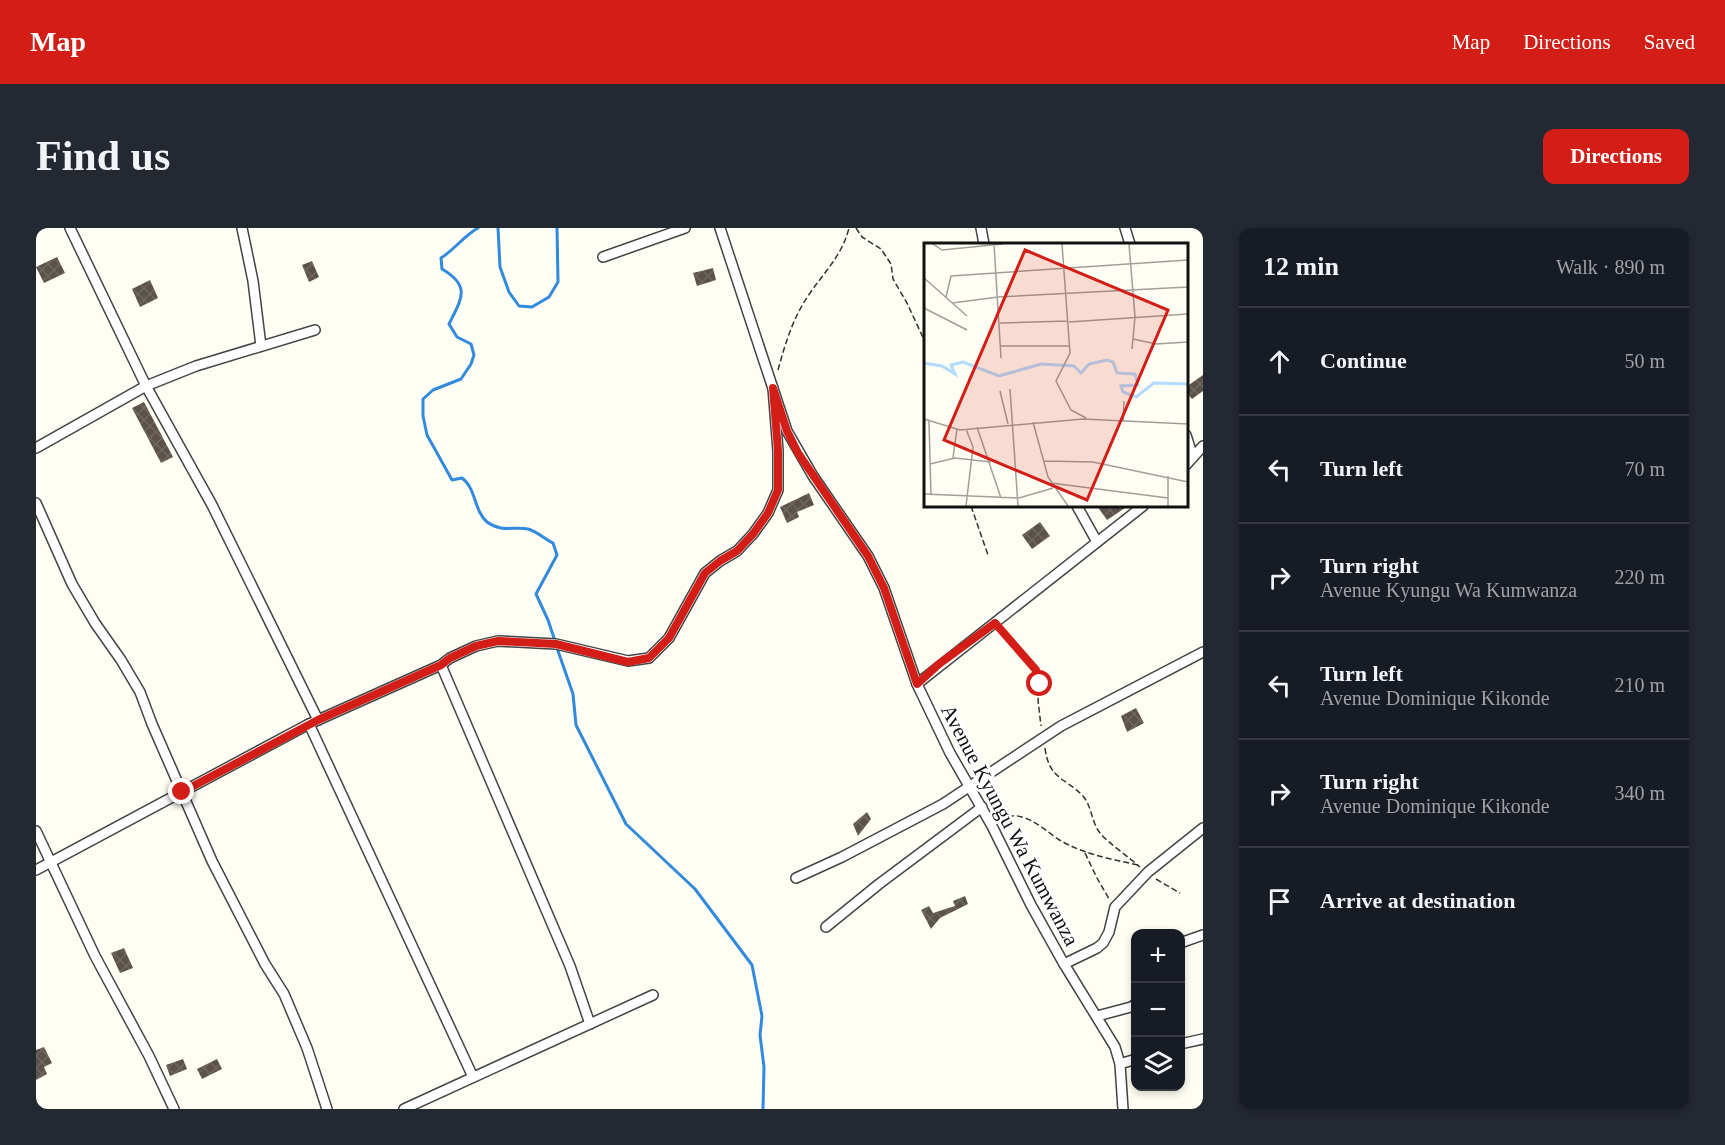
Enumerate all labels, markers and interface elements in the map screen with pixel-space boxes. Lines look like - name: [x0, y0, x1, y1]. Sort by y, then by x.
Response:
- text: Map: [30, 26, 86, 57]
- text: Map: [1452, 30, 1490, 54]
- text: Directions: [1523, 30, 1611, 54]
- text: Saved: [1644, 30, 1695, 54]
- button: Directions: [1543, 129, 1689, 184]
- text: Find us: [36, 133, 170, 179]
- inset map: [924, 243, 1188, 507]
- text: 12 min: [1263, 252, 1339, 281]
- text: Walk · 890 m: [1556, 256, 1665, 278]
- icon: ahead: [1263, 345, 1296, 378]
- text: Continue: [1320, 348, 1407, 373]
- text: 50 m: [1624, 350, 1665, 372]
- icon: left: [1263, 453, 1296, 486]
- text: Turn left: [1320, 456, 1403, 481]
- text: 70 m: [1624, 458, 1665, 480]
- text: Turn right: [1320, 553, 1419, 578]
- icon: right: [1263, 561, 1296, 594]
- text: 220 m: [1614, 566, 1665, 588]
- text: Avenue Kyungu Wa Kumwanza: [1320, 579, 1577, 601]
- text: Turn left: [1320, 661, 1403, 686]
- icon: left: [1263, 669, 1296, 702]
- route start: [1026, 670, 1052, 696]
- text: 210 m: [1614, 674, 1665, 696]
- text: Avenue Dominique Kikonde: [1320, 687, 1550, 709]
- street label: Avenue Kyungu Wa Kumwanza: [936, 700, 1084, 950]
- text: Turn right: [1320, 769, 1419, 794]
- icon: right: [1263, 777, 1296, 810]
- route end: [168, 778, 194, 804]
- text: 340 m: [1614, 782, 1665, 804]
- text: Avenue Dominique Kikonde: [1320, 795, 1550, 817]
- icon: arrive: [1263, 885, 1296, 918]
- text: Arrive at destination: [1320, 888, 1516, 913]
- map controls: [1131, 929, 1185, 1091]
- button: +: [1131, 929, 1185, 983]
- button: −: [1131, 983, 1185, 1037]
- button: layers: [1131, 1037, 1185, 1091]

